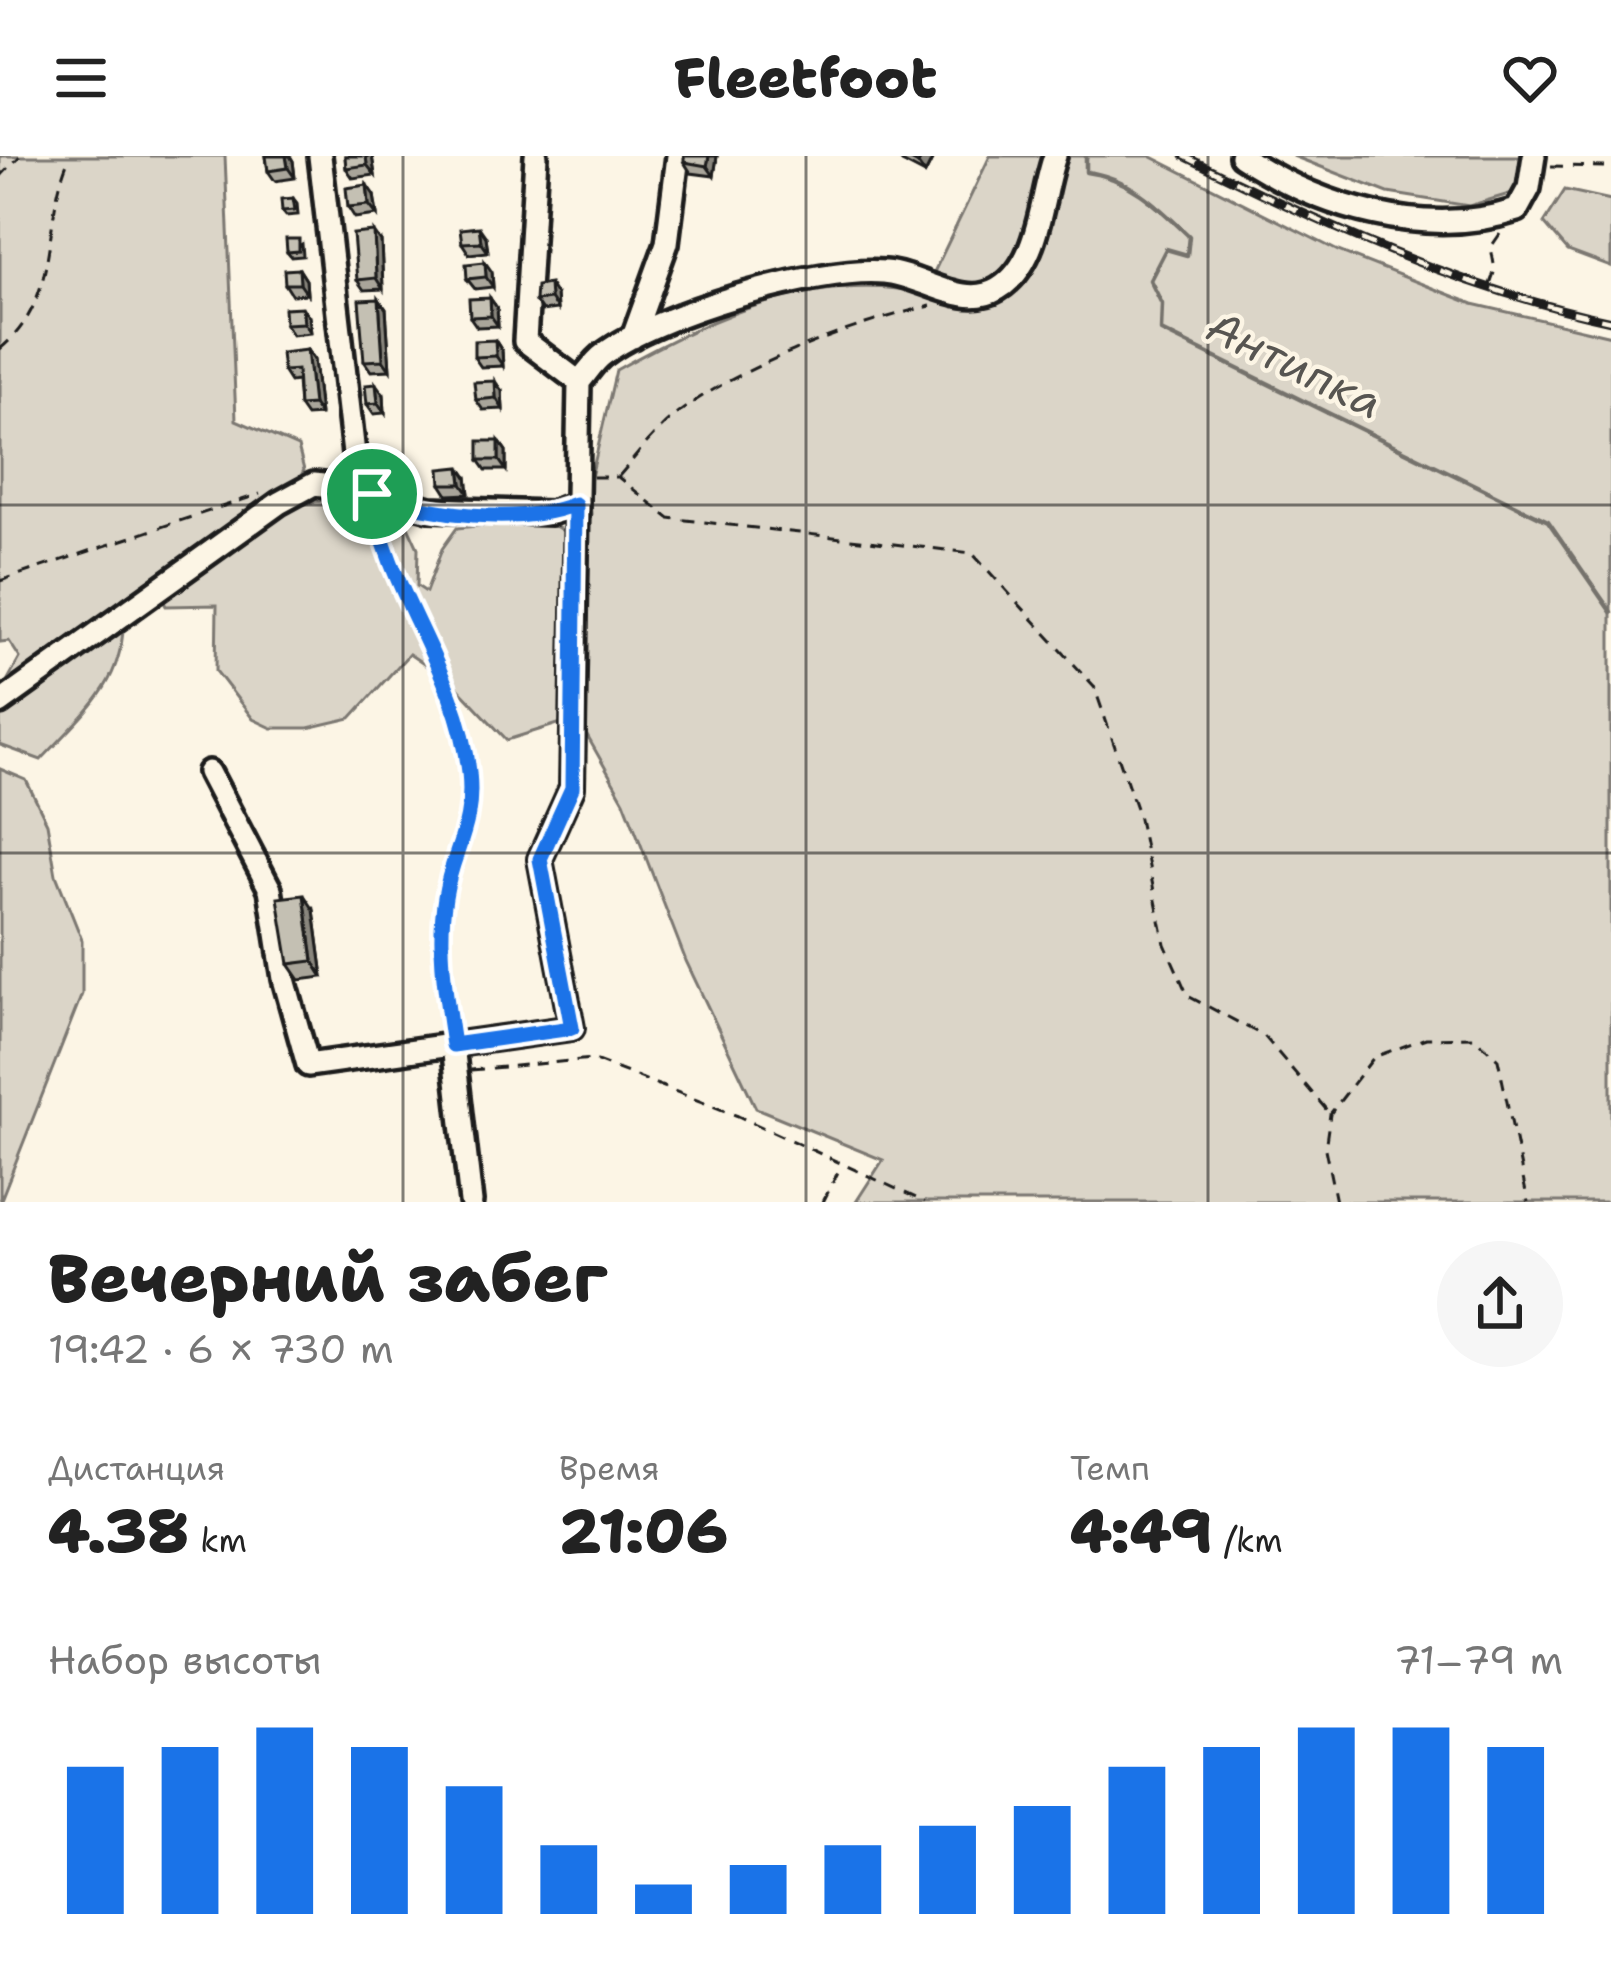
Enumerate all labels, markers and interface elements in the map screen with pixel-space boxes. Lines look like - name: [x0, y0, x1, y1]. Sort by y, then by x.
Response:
- text: Fleetfoot: [674, 42, 937, 114]
- icon: menu: [48, 45, 114, 111]
- icon: heart: [1497, 45, 1563, 111]
- water label: Антипка: [1197, 296, 1393, 432]
- pin: [321, 443, 423, 545]
- icon: arrive: [339, 461, 405, 527]
- text: Вечерний забег: [48, 1234, 608, 1322]
- button: share: [1437, 1241, 1563, 1367]
- text: 19:42 · 6 × 730 m: [48, 1323, 394, 1375]
- text: Дистанция: [48, 1446, 225, 1491]
- text: Время: [559, 1446, 660, 1491]
- text: Темп: [1070, 1446, 1150, 1491]
- text: 4.38: [48, 1491, 189, 1571]
- text: 21:06: [559, 1491, 728, 1571]
- text: 4:49: [1070, 1491, 1213, 1571]
- text: km: [189, 1518, 247, 1563]
- text: /km: [1213, 1518, 1283, 1563]
- text: Набор высоты: [48, 1634, 322, 1686]
- text: 71–79 m: [1394, 1634, 1563, 1686]

